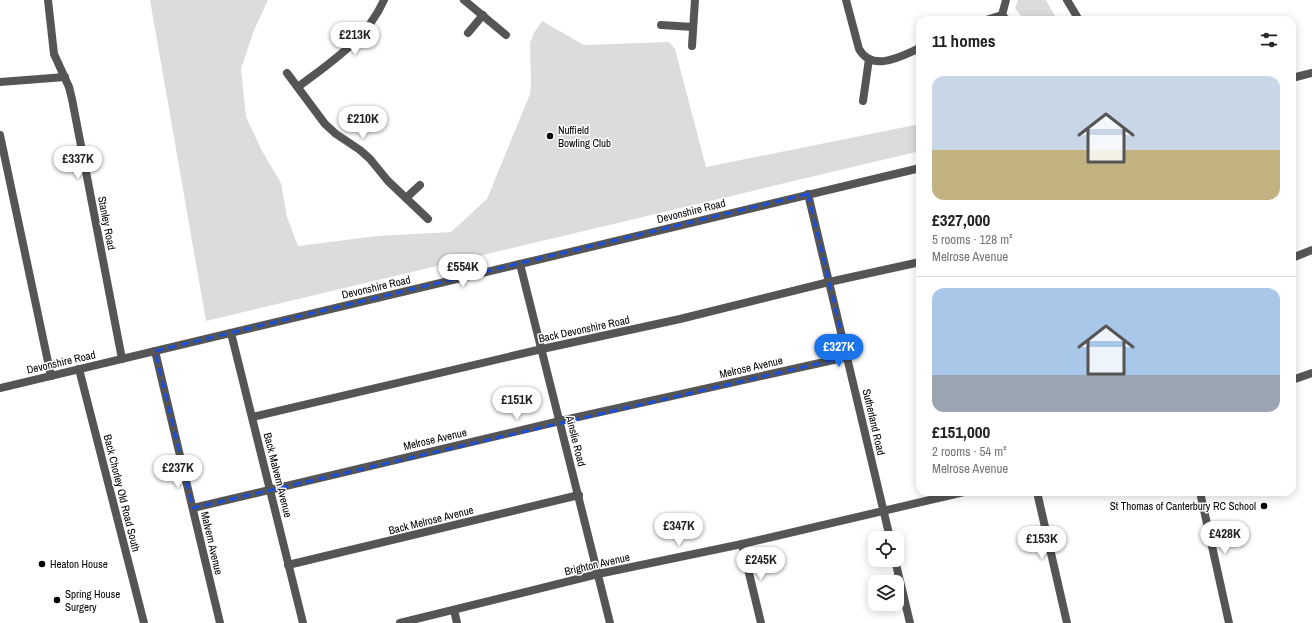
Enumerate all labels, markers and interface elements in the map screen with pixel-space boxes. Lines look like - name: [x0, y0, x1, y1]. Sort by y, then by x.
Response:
- pin: £213K: [327, 22, 383, 56]
- text: £213K: [339, 26, 371, 43]
- text: 11 homes: [932, 29, 996, 52]
- icon: filters: [1258, 29, 1280, 51]
- icon: home: [1070, 102, 1142, 174]
- pin: £210K: [335, 106, 391, 140]
- text: £210K: [347, 110, 379, 127]
- place label: Nuffield Bowling Club: [558, 123, 611, 150]
- marker: Nuffield Bowling Club: [545, 131, 555, 141]
- pin: £337K: [50, 146, 106, 180]
- text: £337K: [62, 150, 94, 167]
- street label: Stanley Road: [95, 195, 119, 251]
- street label: Devonshire Road: [655, 196, 727, 226]
- text: £327,000: [932, 208, 990, 231]
- text: 5 rooms · 128 m²: [932, 231, 1013, 248]
- text: Melrose Avenue: [932, 248, 1008, 265]
- pin: £554K: [435, 254, 491, 288]
- text: £554K: [447, 258, 479, 275]
- street label: Devonshire Road: [340, 272, 412, 302]
- street label: Back Devonshire Road: [537, 313, 631, 345]
- icon: home: [1070, 314, 1142, 386]
- pin: £327K: [811, 334, 867, 368]
- text: £327K: [823, 338, 855, 355]
- street label: Devonshire Road: [25, 347, 97, 377]
- street label: Melrose Avenue: [718, 353, 784, 381]
- pin: £151K: [489, 387, 545, 421]
- street label: Sutherland Road: [860, 387, 888, 457]
- text: £151K: [501, 391, 533, 408]
- street label: Ainslie Road: [563, 413, 589, 468]
- text: £151,000: [932, 420, 990, 443]
- street label: Melrose Avenue: [402, 425, 468, 453]
- street label: Back Malvern Avenue: [261, 431, 295, 519]
- street label: Back Chorley Old Road South: [101, 433, 143, 553]
- text: 2 rooms · 54 m²: [932, 443, 1007, 460]
- pin: £237K: [150, 455, 206, 489]
- text: £237K: [162, 459, 194, 476]
- text: Melrose Avenue: [932, 460, 1008, 477]
- place label: St Thomas of Canterbury RC School: [1110, 499, 1256, 513]
- marker: St Thomas of Canterbury RC School: [1259, 501, 1269, 511]
- street label: Back Melrose Avenue: [387, 503, 475, 537]
- street label: Malvern Avenue: [198, 510, 226, 576]
- pin: £347K: [651, 513, 707, 547]
- text: £347K: [663, 517, 695, 534]
- pin: £428K: [1197, 521, 1253, 555]
- text: £428K: [1209, 525, 1241, 542]
- pin: £153K: [1014, 526, 1070, 560]
- text: £153K: [1026, 530, 1058, 547]
- map controls: [868, 531, 904, 611]
- button: locate: [868, 531, 904, 567]
- pin: £245K: [733, 547, 789, 581]
- street label: Brighton Avenue: [563, 550, 631, 578]
- text: £245K: [745, 551, 777, 568]
- place label: Heaton House: [50, 557, 108, 571]
- marker: Heaton House: [37, 559, 47, 569]
- button: layers: [868, 575, 904, 611]
- place label: Spring House Surgery: [65, 587, 120, 614]
- marker: Spring House Surgery: [52, 595, 62, 605]

